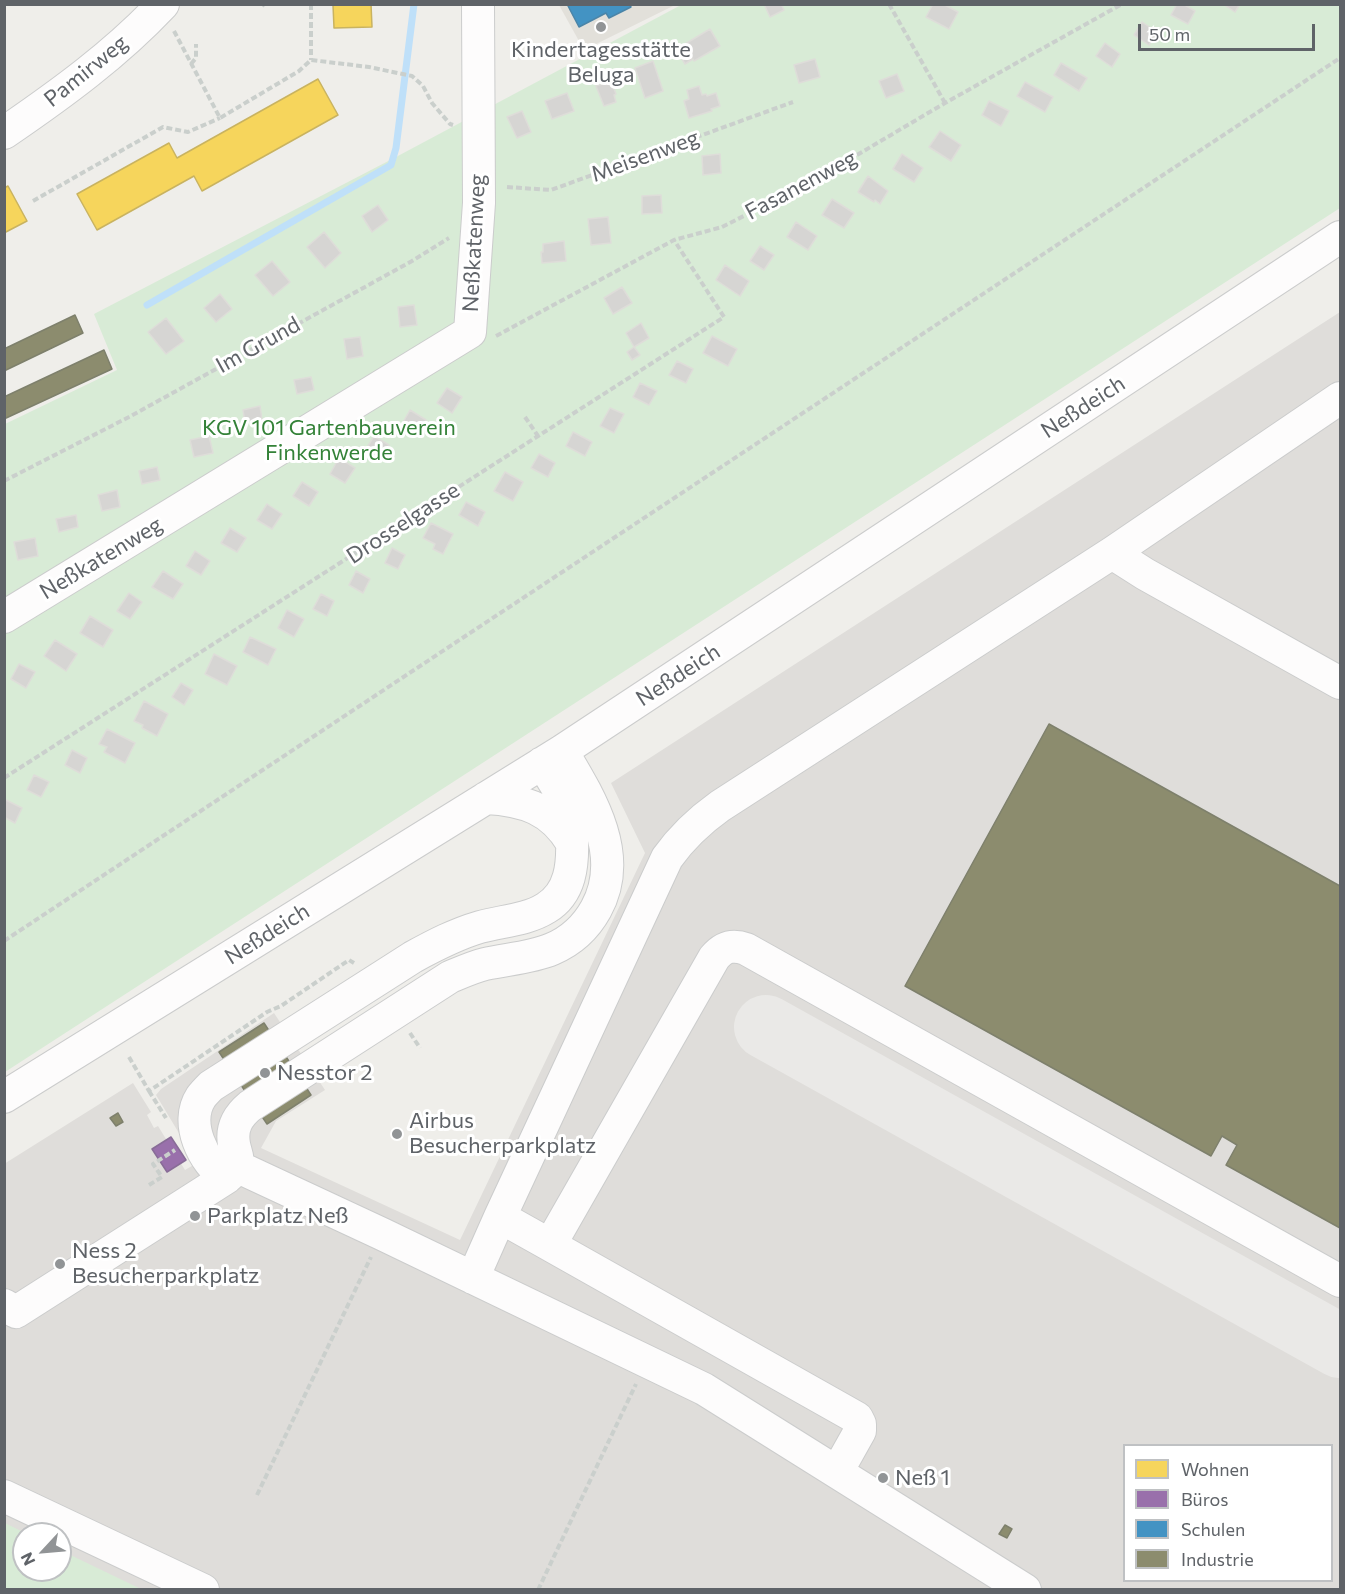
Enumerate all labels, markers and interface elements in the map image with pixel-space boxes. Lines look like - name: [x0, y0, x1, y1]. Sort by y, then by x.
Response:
- scale bar: [1141, 12, 1318, 50]
- marker: Kindertagesstätte Beluga: [594, 20, 608, 34]
- text: 50 m: [1149, 23, 1190, 45]
- street label: Pamirweg: [39, 29, 133, 113]
- place label: Kindertagesstätte Beluga: [511, 37, 691, 88]
- street label: Meisenweg: [587, 124, 703, 188]
- street label: Fasanenweg: [741, 145, 861, 225]
- street label: Neßkatenweg: [457, 173, 491, 313]
- street label: Im Grund: [211, 311, 305, 379]
- street label: Neßdeich: [1036, 370, 1130, 444]
- park label: KGV 101 Gartenbauverein Finkenwerde: [202, 415, 456, 466]
- street label: Drosselgasse: [341, 477, 465, 569]
- street label: Neßkatenweg: [35, 511, 167, 605]
- street label: Neßdeich: [631, 638, 725, 712]
- street label: Neßdeich: [220, 898, 314, 970]
- place label: Nesstor 2: [277, 1060, 372, 1086]
- marker: Nesstor 2: [258, 1066, 272, 1080]
- place label: Airbus Besucherparkplatz: [409, 1108, 596, 1160]
- marker: Airbus Besucherparkplatz: [390, 1127, 404, 1141]
- place label: Parkplatz Neß: [207, 1203, 349, 1229]
- marker: Parkplatz Neß: [188, 1209, 202, 1223]
- place label: Ness 2 Besucherparkplatz: [72, 1238, 259, 1290]
- marker: Ness 2 Besucherparkplatz: [53, 1257, 67, 1271]
- legend: [1123, 1444, 1333, 1582]
- text: Wohnen: [1181, 1458, 1249, 1480]
- place label: Neß 1: [895, 1465, 950, 1491]
- marker: Neß 1: [876, 1471, 890, 1485]
- text: Büros: [1181, 1488, 1228, 1510]
- text: Schulen: [1181, 1518, 1245, 1540]
- north arrow: [12, 1522, 72, 1582]
- text: Industrie: [1181, 1548, 1254, 1570]
- text: N: [16, 1550, 38, 1569]

